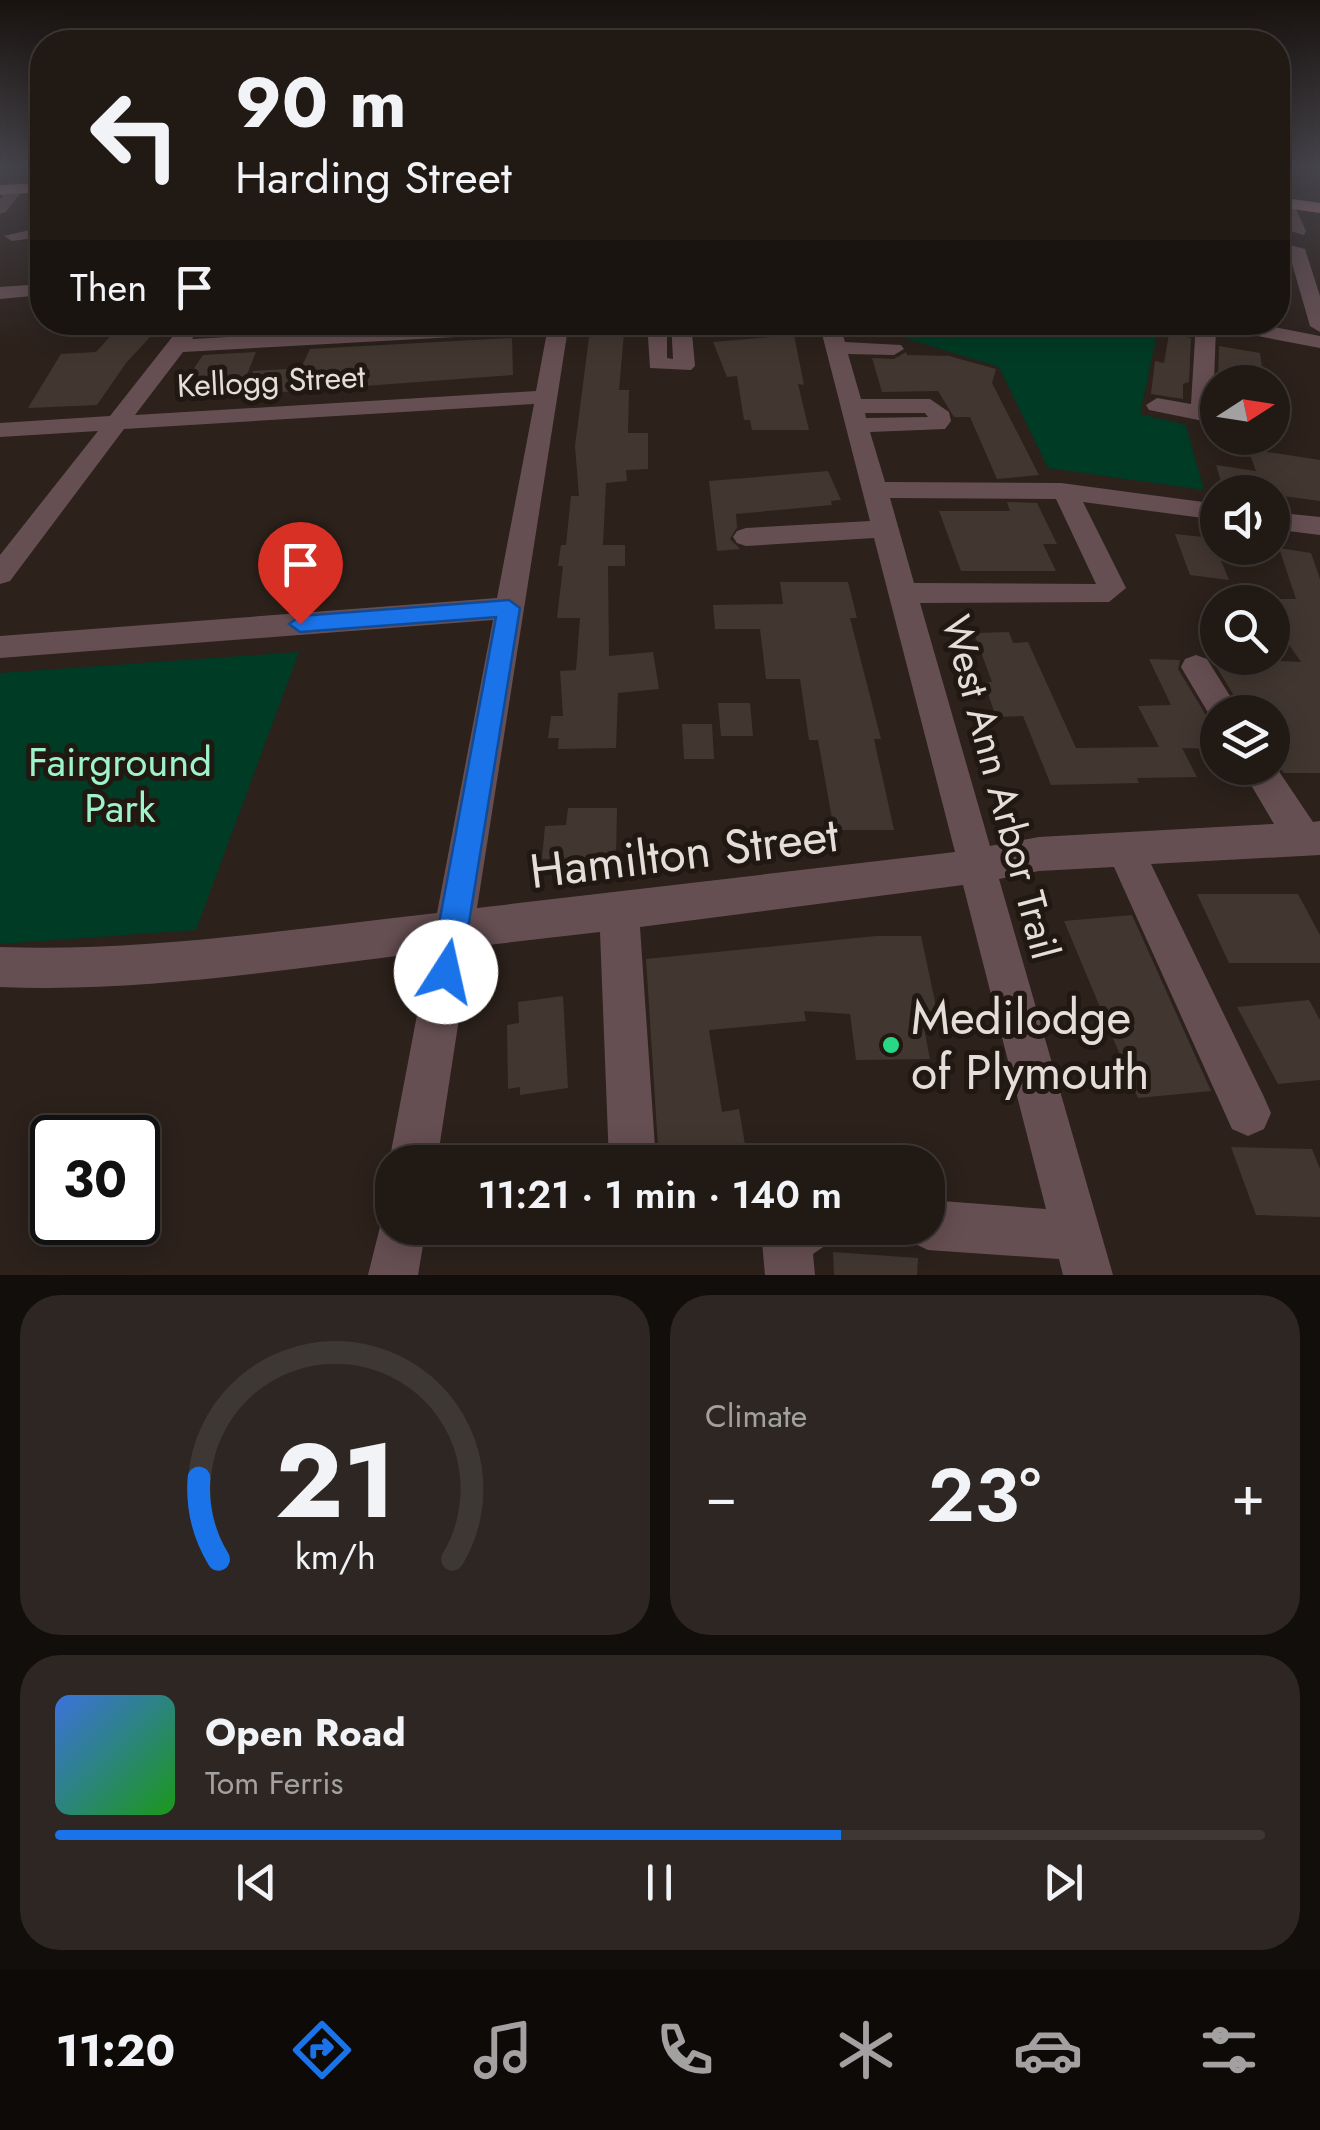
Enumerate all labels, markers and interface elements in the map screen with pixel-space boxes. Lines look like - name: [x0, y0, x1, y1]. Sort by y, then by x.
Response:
- text: 90 m: [235, 52, 407, 153]
- icon: left: [70, 70, 200, 200]
- text: Harding Street: [235, 145, 512, 210]
- text: Then: [70, 260, 147, 315]
- icon: arrive: [167, 260, 222, 315]
- street label: Kellogg Street: [176, 353, 367, 409]
- north arrow: [1200, 365, 1290, 455]
- map controls: [1200, 365, 1290, 785]
- button: sound: [1200, 475, 1290, 565]
- pin: [258, 522, 343, 625]
- icon: arrive: [273, 537, 328, 592]
- button: search: [1200, 585, 1290, 675]
- street label: West Ann Arbor Trail: [927, 609, 1075, 965]
- button: layers: [1200, 695, 1290, 785]
- park label: Fairground Park: [28, 733, 212, 837]
- street label: Hamilton Street: [526, 800, 843, 906]
- position arrow: [394, 920, 498, 1024]
- place label: Medilodge of Plymouth: [911, 983, 1149, 1107]
- marker: Medilodge of Plymouth: [880, 1034, 902, 1056]
- speed limit sign: 30: [30, 1115, 160, 1245]
- text: 11:21 · 1 min · 140 m: [478, 1167, 842, 1222]
- text: Climate: [705, 1393, 807, 1439]
- text: 21: [274, 1406, 396, 1556]
- text: 23°: [927, 1441, 1041, 1549]
- text: −: [705, 1456, 737, 1536]
- text: +: [1231, 1456, 1265, 1536]
- text: km/h: [295, 1531, 375, 1582]
- text: Open Road: [205, 1705, 406, 1760]
- text: Tom Ferris: [205, 1760, 343, 1806]
- icon: previous: [229, 1855, 284, 1910]
- icon: pause: [632, 1855, 687, 1910]
- icon: next: [1036, 1855, 1091, 1910]
- icon: directions: [287, 2015, 357, 2085]
- icon: music: [468, 2015, 538, 2085]
- icon: phone: [650, 2015, 720, 2085]
- icon: climate: [831, 2015, 901, 2085]
- icon: car: [1013, 2015, 1083, 2085]
- icon: filters: [1194, 2015, 1264, 2085]
- text: 11:20: [56, 2018, 175, 2083]

